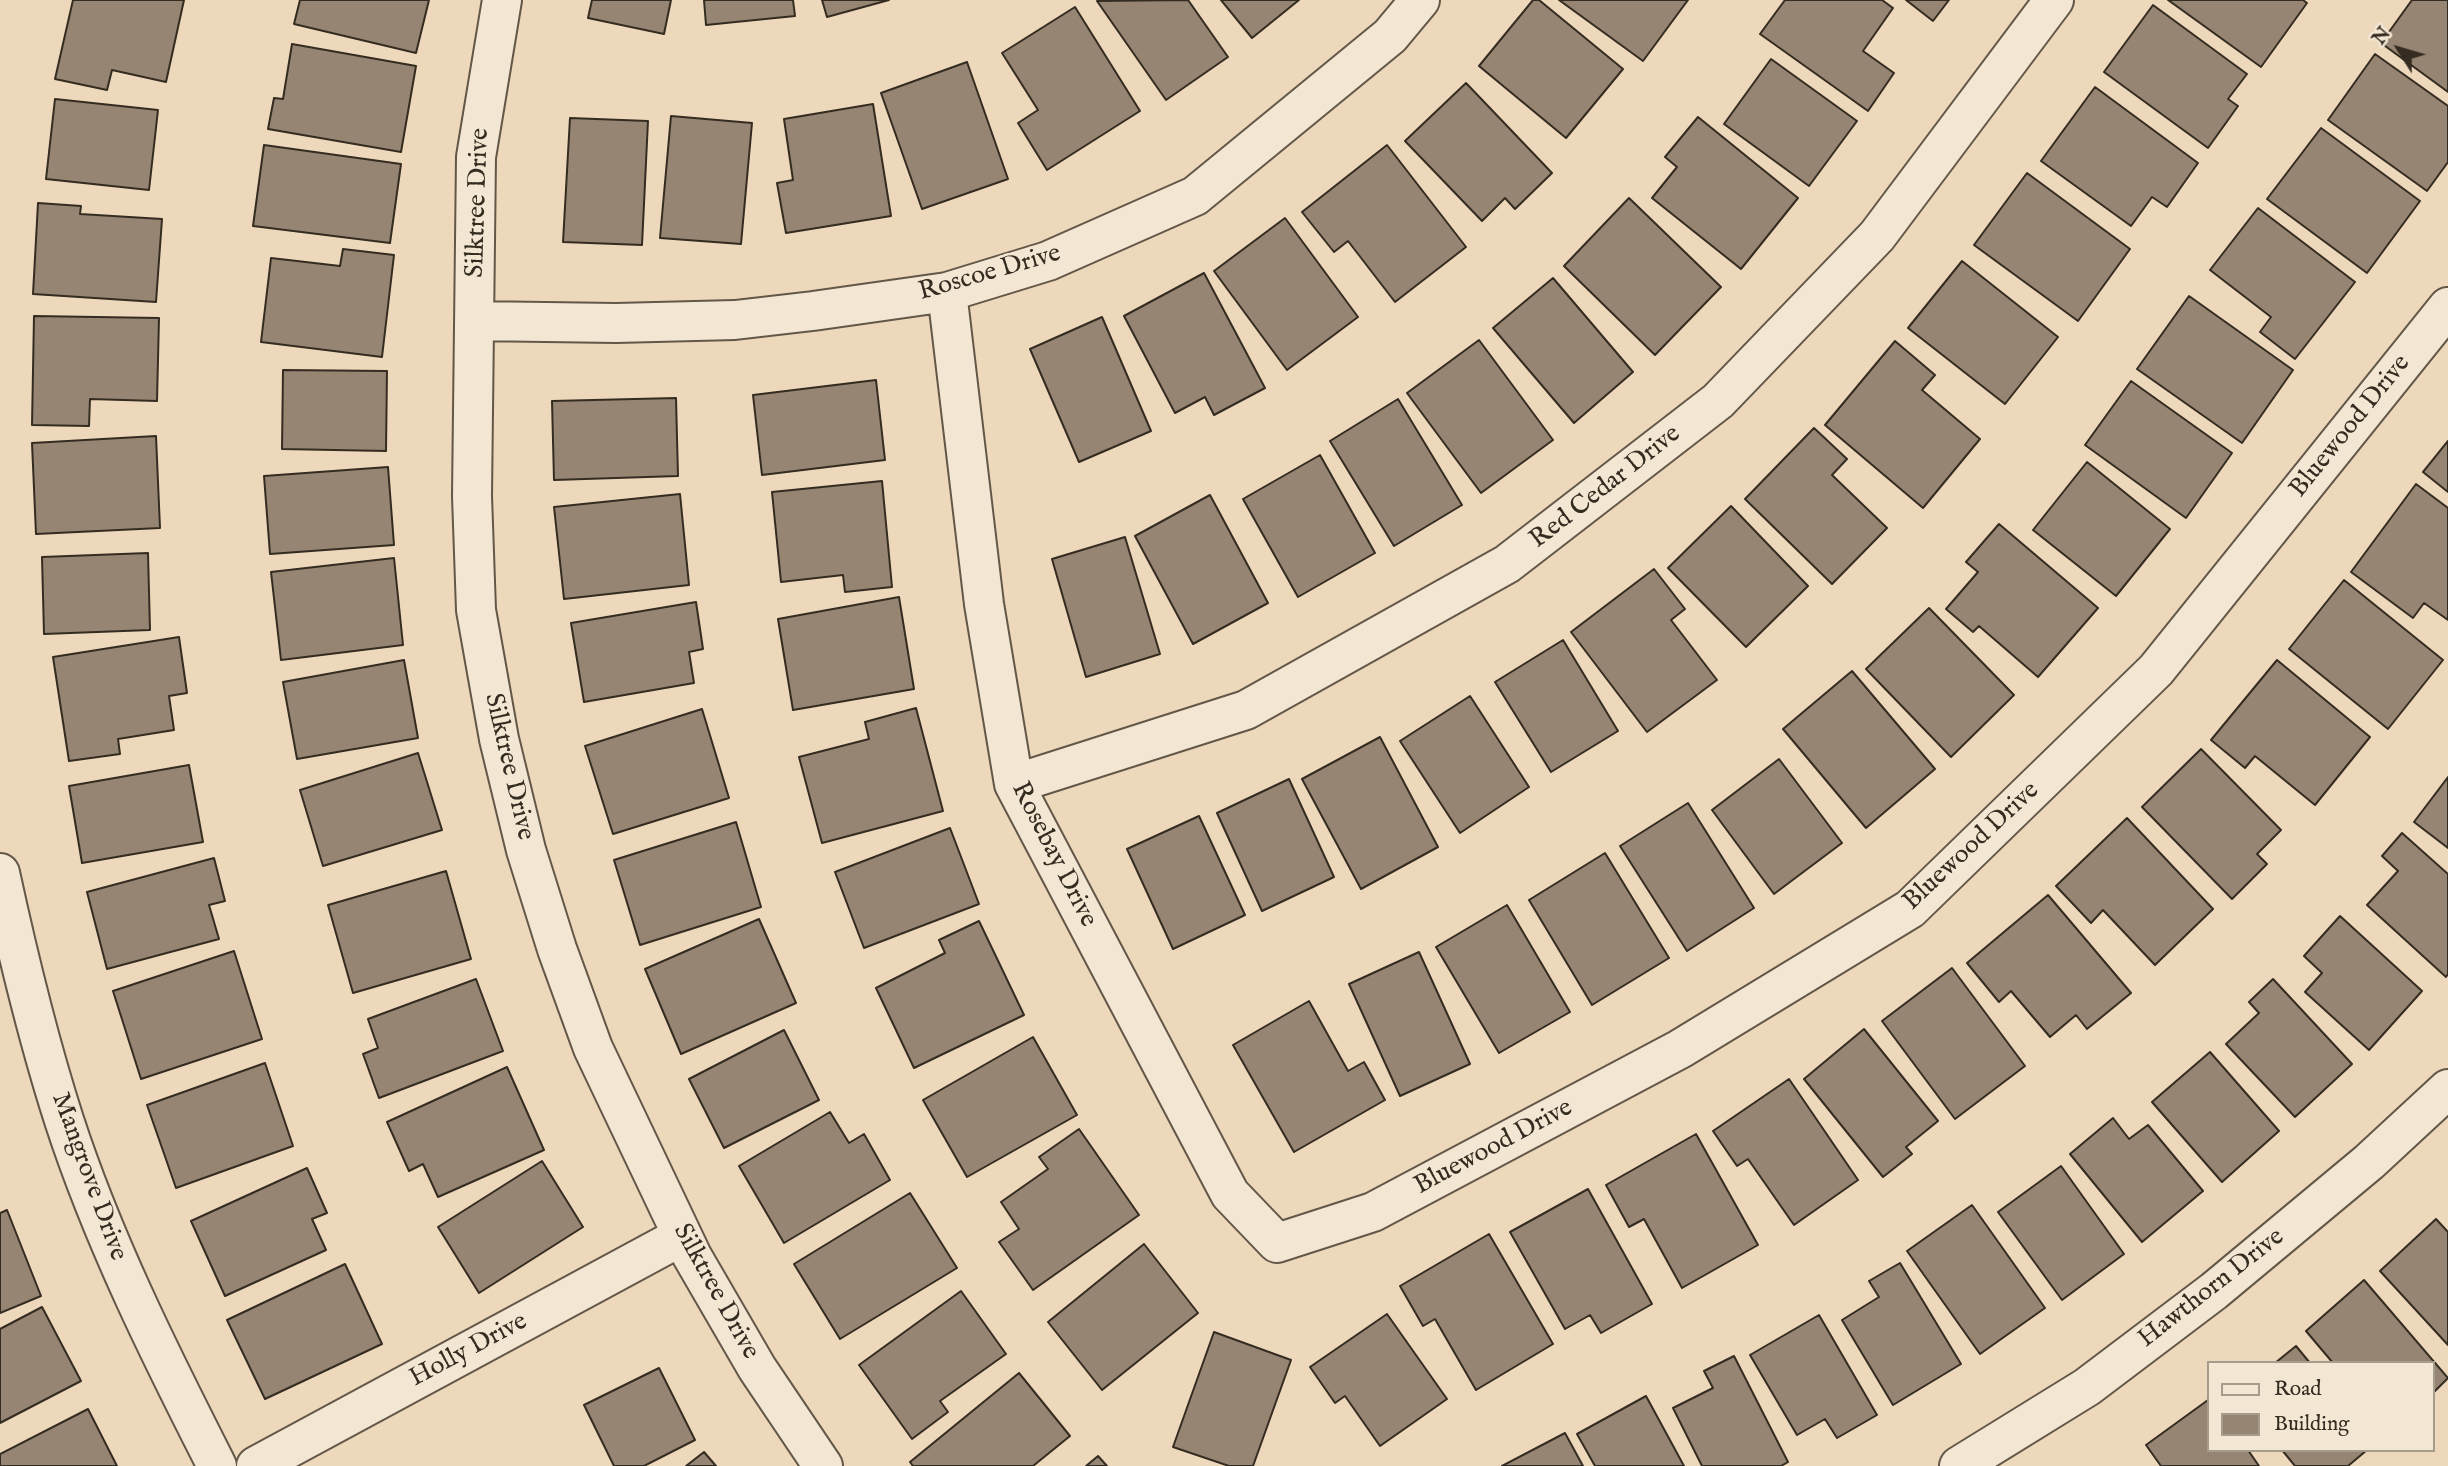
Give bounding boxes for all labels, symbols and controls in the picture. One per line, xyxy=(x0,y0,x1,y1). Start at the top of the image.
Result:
north arrow xyxy=(2364,14,2434,84)
text: N xyxy=(2368,23,2397,50)
street label: Silktree Drive xyxy=(461,128,497,278)
street label: Roscoe Drive xyxy=(915,239,1065,309)
street label: Bluewood Drive xyxy=(2284,349,2418,505)
street label: Red Cedar Drive xyxy=(1524,420,1688,556)
street label: Silktree Drive xyxy=(476,690,540,844)
street label: Bluewood Drive xyxy=(1898,776,2046,918)
street label: Rosebay Drive xyxy=(1003,777,1103,933)
street label: Mangrove Drive xyxy=(43,1089,133,1265)
street label: Bluewood Drive xyxy=(1410,1093,1578,1203)
street label: Silktree Drive xyxy=(665,1219,765,1365)
street label: Hawthorn Drive xyxy=(2133,1222,2291,1356)
street label: Holly Drive xyxy=(405,1307,533,1395)
legend xyxy=(2206,1361,2434,1452)
text: Road xyxy=(2274,1376,2321,1403)
text: Building xyxy=(2274,1411,2349,1438)

